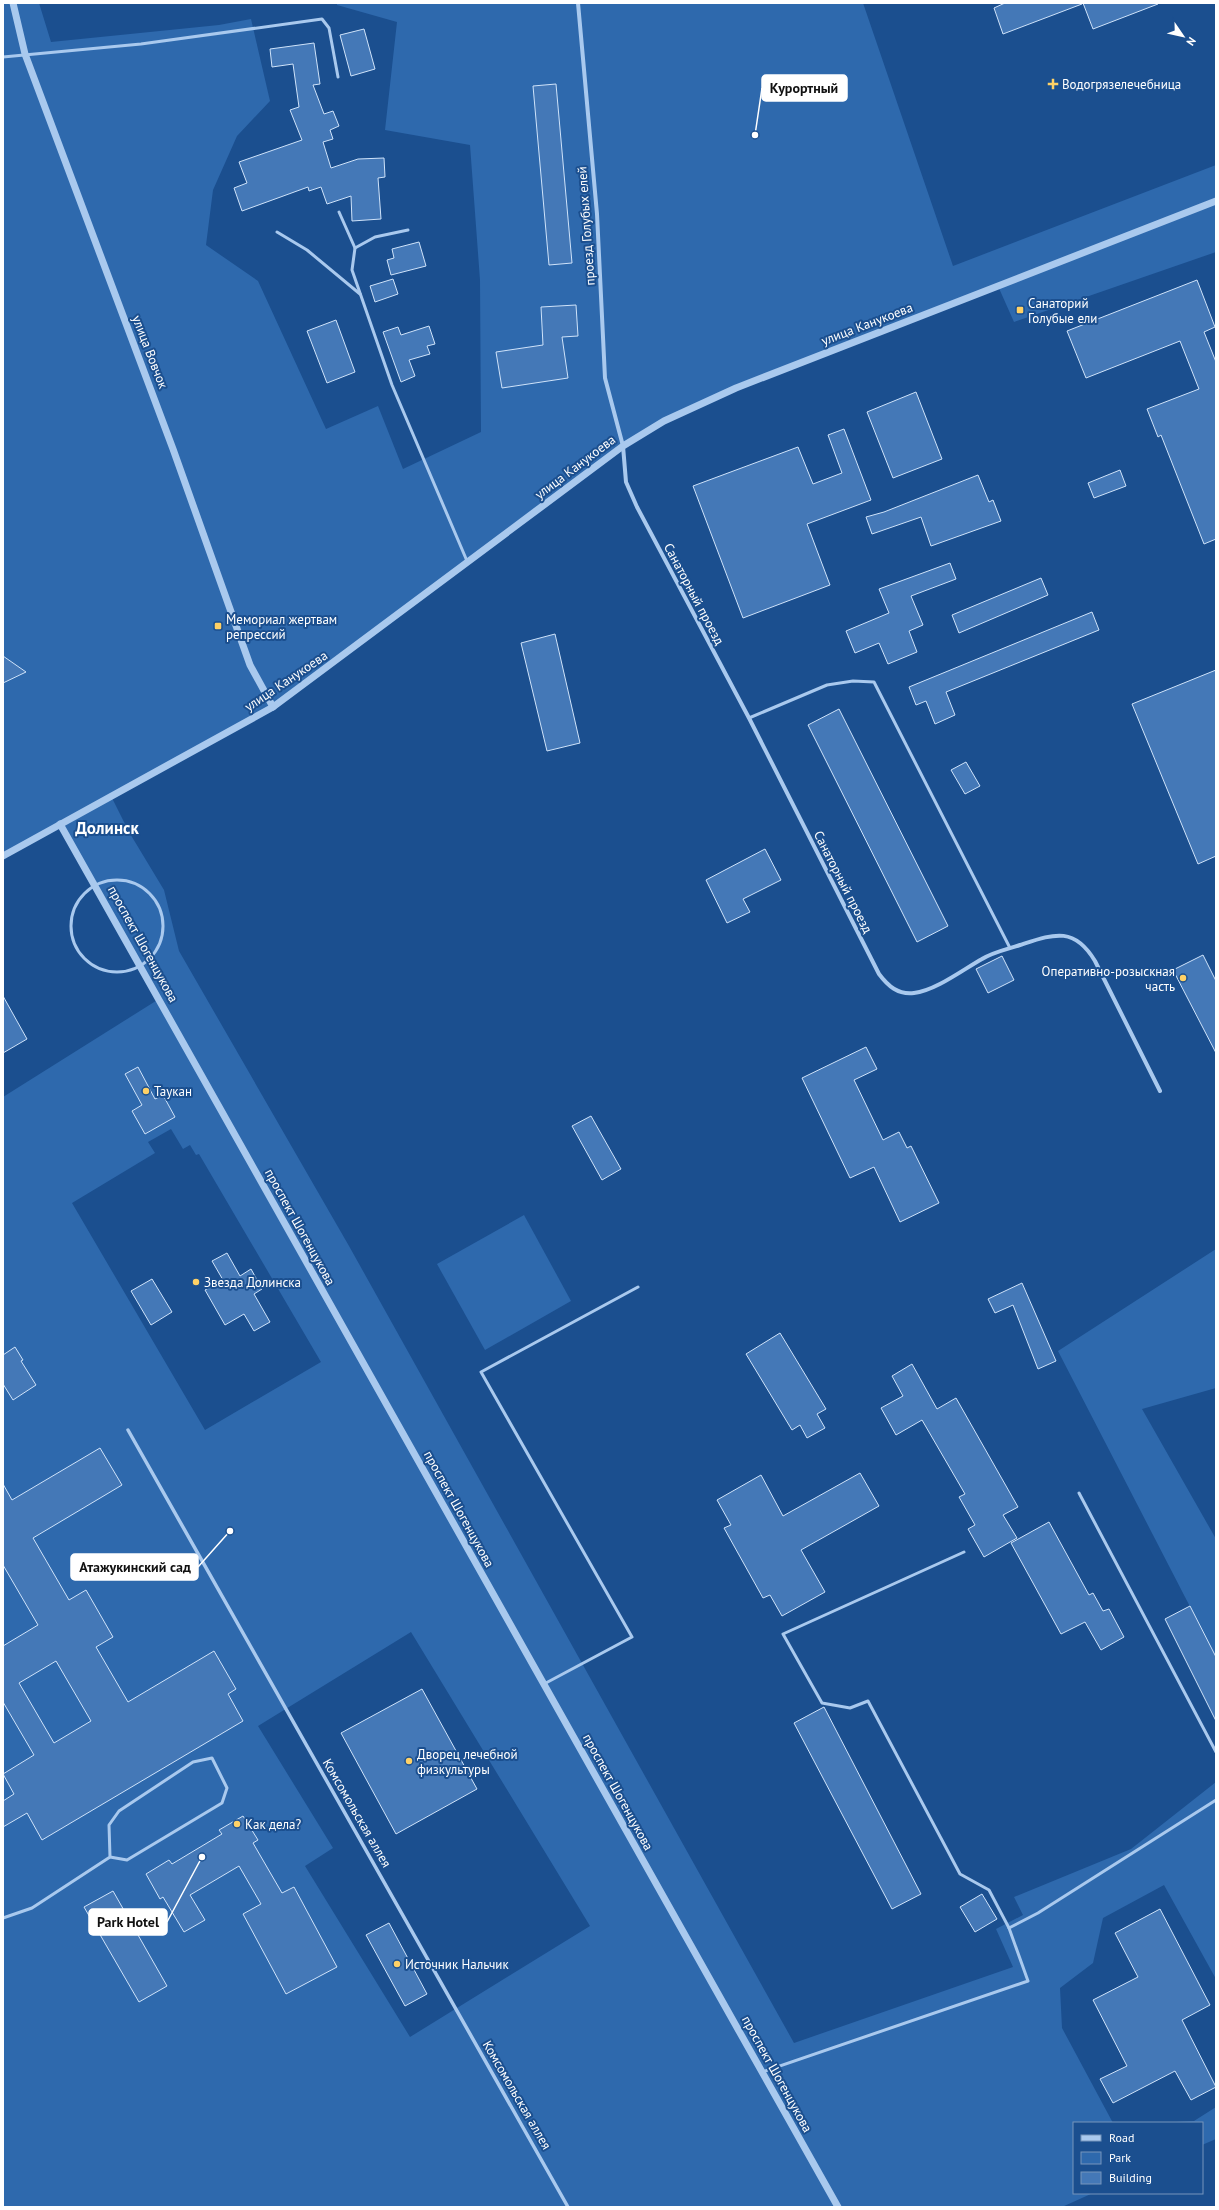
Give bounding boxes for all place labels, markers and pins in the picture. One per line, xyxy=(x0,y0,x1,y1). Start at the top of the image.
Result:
callout: Курортный xyxy=(762,75,847,101)
place label: Водогрязелечебница xyxy=(1062,76,1181,93)
marker: Водогрязелечебница xyxy=(1047,78,1059,90)
place label: Санаторий Голубые ели xyxy=(1028,295,1097,327)
marker: Санаторий Голубые ели xyxy=(1015,305,1025,315)
place label: Мемориал жертвам репрессий xyxy=(226,611,337,643)
marker: Мемориал жертвам репрессий xyxy=(213,621,223,631)
place label: Оперативно-розыскная часть xyxy=(1042,963,1175,995)
marker: Оперативно-розыскная часть xyxy=(1178,973,1188,983)
place label: Таукан xyxy=(154,1083,192,1100)
marker: Таукан xyxy=(141,1086,151,1096)
place label: Звезда Долинска xyxy=(204,1274,301,1291)
marker: Звезда Долинска xyxy=(191,1277,201,1287)
callout: Атажукинский сад xyxy=(71,1554,198,1580)
place label: Дворец лечебной физкультуры xyxy=(417,1746,518,1778)
marker: Дворец лечебной физкультуры xyxy=(404,1756,414,1766)
place label: Как дела? xyxy=(245,1816,301,1833)
marker: Как дела? xyxy=(232,1819,242,1829)
callout: Park Hotel xyxy=(89,1909,167,1935)
place label: Источник Нальчик xyxy=(405,1956,509,1973)
marker: Источник Нальчик xyxy=(392,1959,402,1969)

